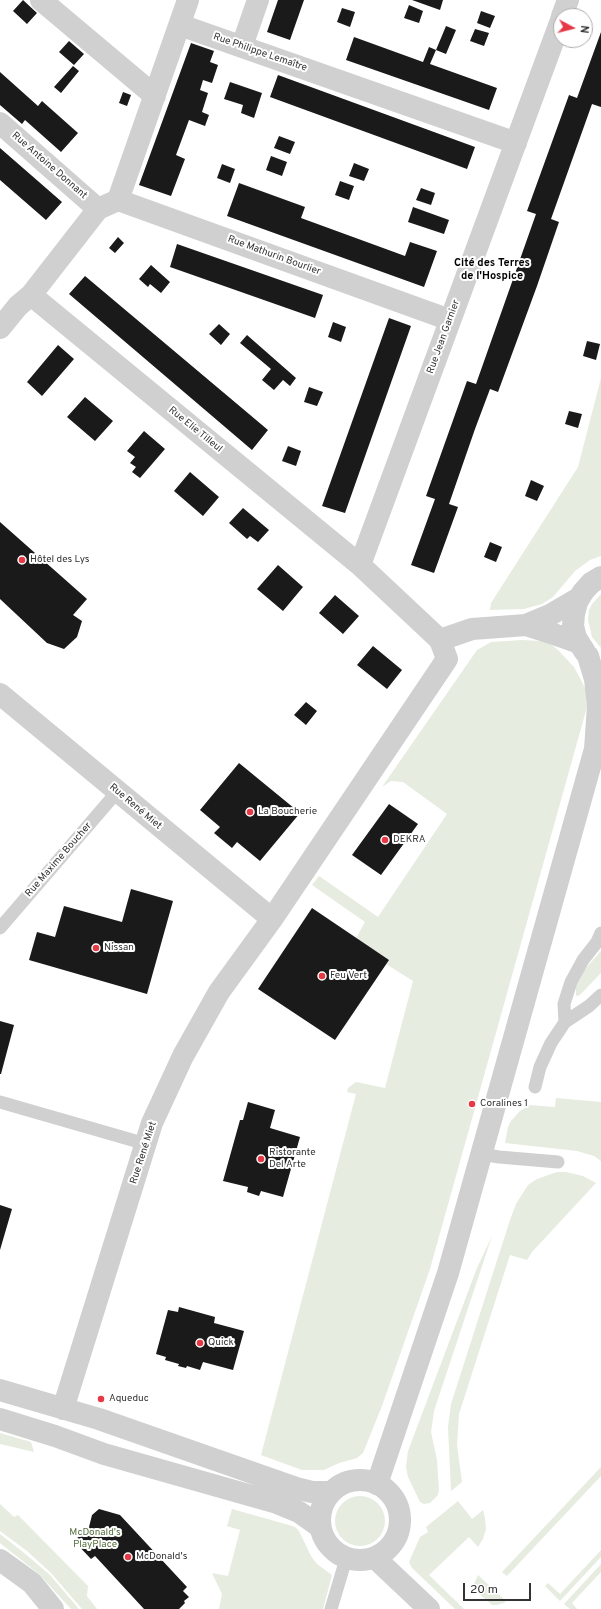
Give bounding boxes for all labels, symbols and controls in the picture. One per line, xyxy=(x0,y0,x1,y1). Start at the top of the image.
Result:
north arrow xyxy=(553,8,593,48)
text: N xyxy=(576,25,591,34)
street label: Rue Philippe Lemaître xyxy=(212,31,308,75)
street label: Rue Antoine Donnant xyxy=(9,130,89,202)
street label: Rue Mathurin Bourlier xyxy=(226,234,322,278)
district label: Cité des Terres de l'Hospice xyxy=(454,257,530,283)
street label: Rue Jean Garnier xyxy=(425,298,463,376)
street label: Rue Elie Tilleul xyxy=(166,405,224,455)
place label: Hôtel des Lys xyxy=(30,554,89,566)
marker: Hôtel des Lys xyxy=(17,555,27,565)
street label: Rue René Miet xyxy=(106,782,164,832)
place label: La Boucherie xyxy=(258,806,317,818)
marker: La Boucherie xyxy=(245,807,255,817)
street label: Rue Maxime Boucher xyxy=(23,820,95,900)
place label: DEKRA xyxy=(393,834,425,846)
marker: DEKRA xyxy=(380,835,390,845)
place label: Nissan xyxy=(104,942,134,954)
marker: Nissan xyxy=(91,943,101,953)
place label: Feu Vert xyxy=(330,970,367,982)
marker: Feu Vert xyxy=(317,971,327,981)
place label: Coralines 1 xyxy=(480,1098,528,1110)
marker: Coralines 1 xyxy=(467,1099,477,1109)
street label: Rue René Miet xyxy=(128,1120,160,1186)
place label: Ristorante Del Arte xyxy=(269,1147,316,1170)
marker: Ristorante Del Arte xyxy=(256,1154,266,1164)
place label: Quick xyxy=(208,1337,234,1349)
marker: Quick xyxy=(195,1338,205,1348)
place label: Aqueduc xyxy=(109,1393,149,1405)
marker: Aqueduc xyxy=(96,1394,106,1404)
park label: McDonald's PlayPlace xyxy=(69,1527,121,1550)
place label: McDonald's xyxy=(136,1551,187,1563)
marker: McDonald's xyxy=(123,1552,133,1562)
scale bar xyxy=(465,1575,533,1601)
text: 20 m xyxy=(470,1582,498,1598)

